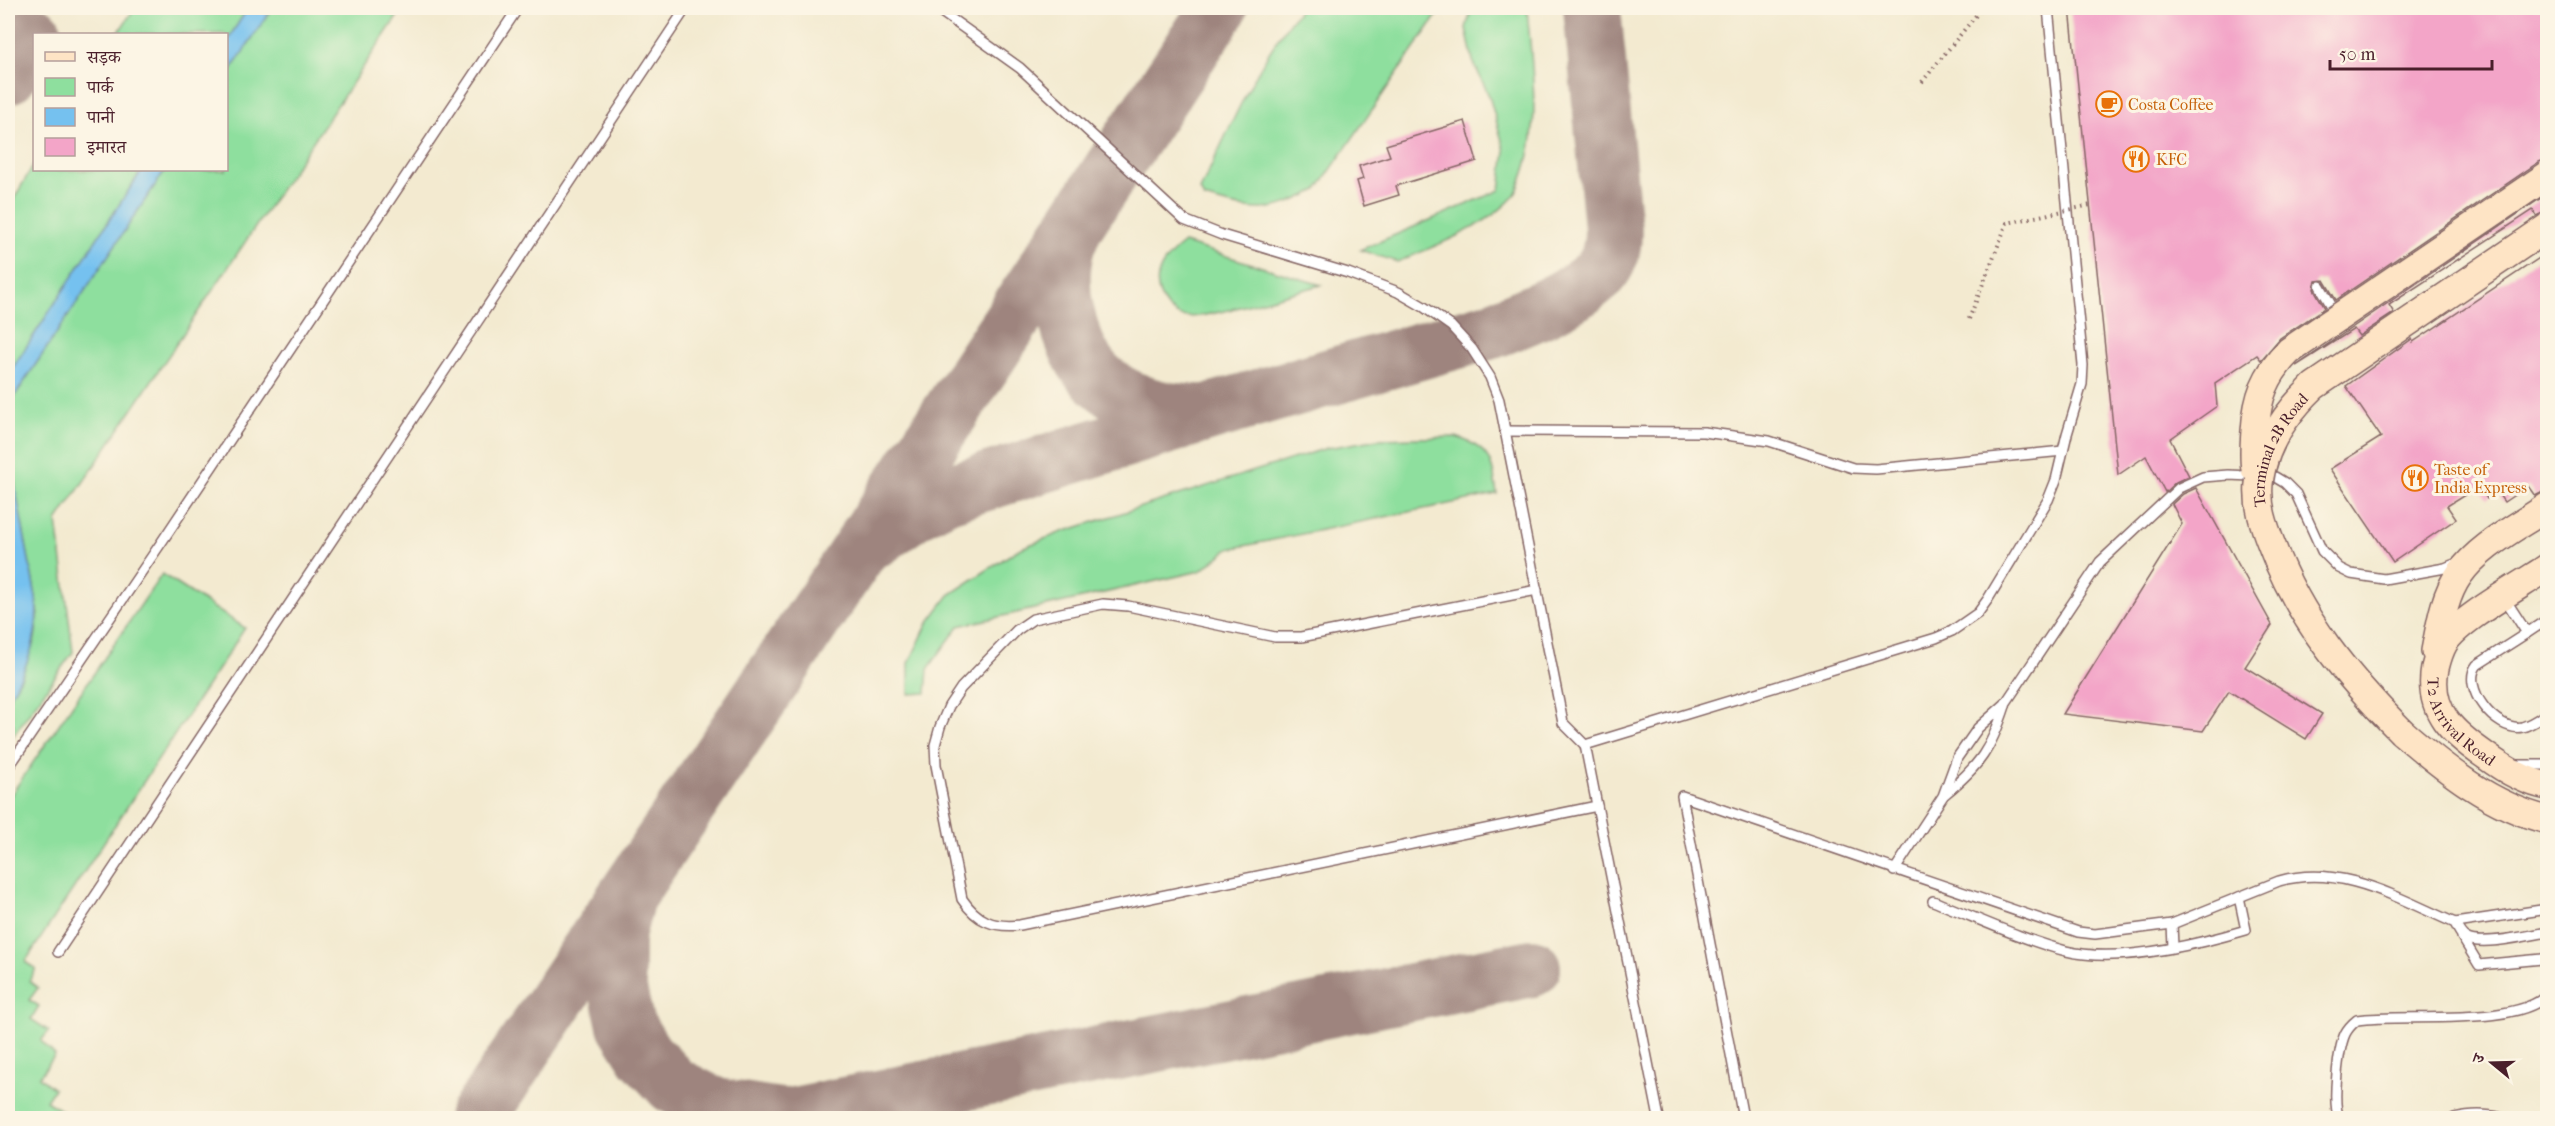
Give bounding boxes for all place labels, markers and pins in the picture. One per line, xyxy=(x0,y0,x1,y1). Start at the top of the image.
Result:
cafe icon: Costa Coffee xyxy=(2094,89,2124,119)
place label: Costa Coffee xyxy=(2128,95,2214,114)
restaurant icon: KFC xyxy=(2121,144,2151,174)
place label: KFC xyxy=(2156,150,2187,169)
place label: Taste of India Express xyxy=(2434,460,2527,497)
restaurant icon: Taste of India Express xyxy=(2400,463,2430,493)

